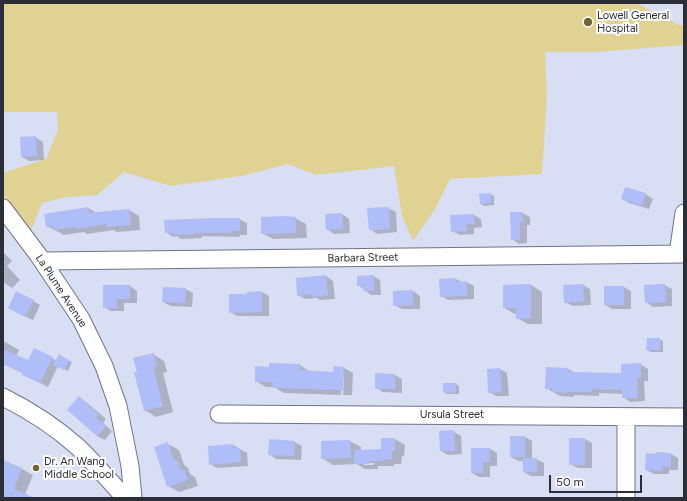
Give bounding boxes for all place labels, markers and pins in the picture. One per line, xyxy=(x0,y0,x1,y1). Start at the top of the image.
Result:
place label: Lowell General Hospital xyxy=(597,9,669,35)
marker: Lowell General Hospital xyxy=(582,16,594,28)
place label: Dr. An Wang Middle School xyxy=(44,455,114,481)
marker: Dr. An Wang Middle School xyxy=(31,463,41,473)

